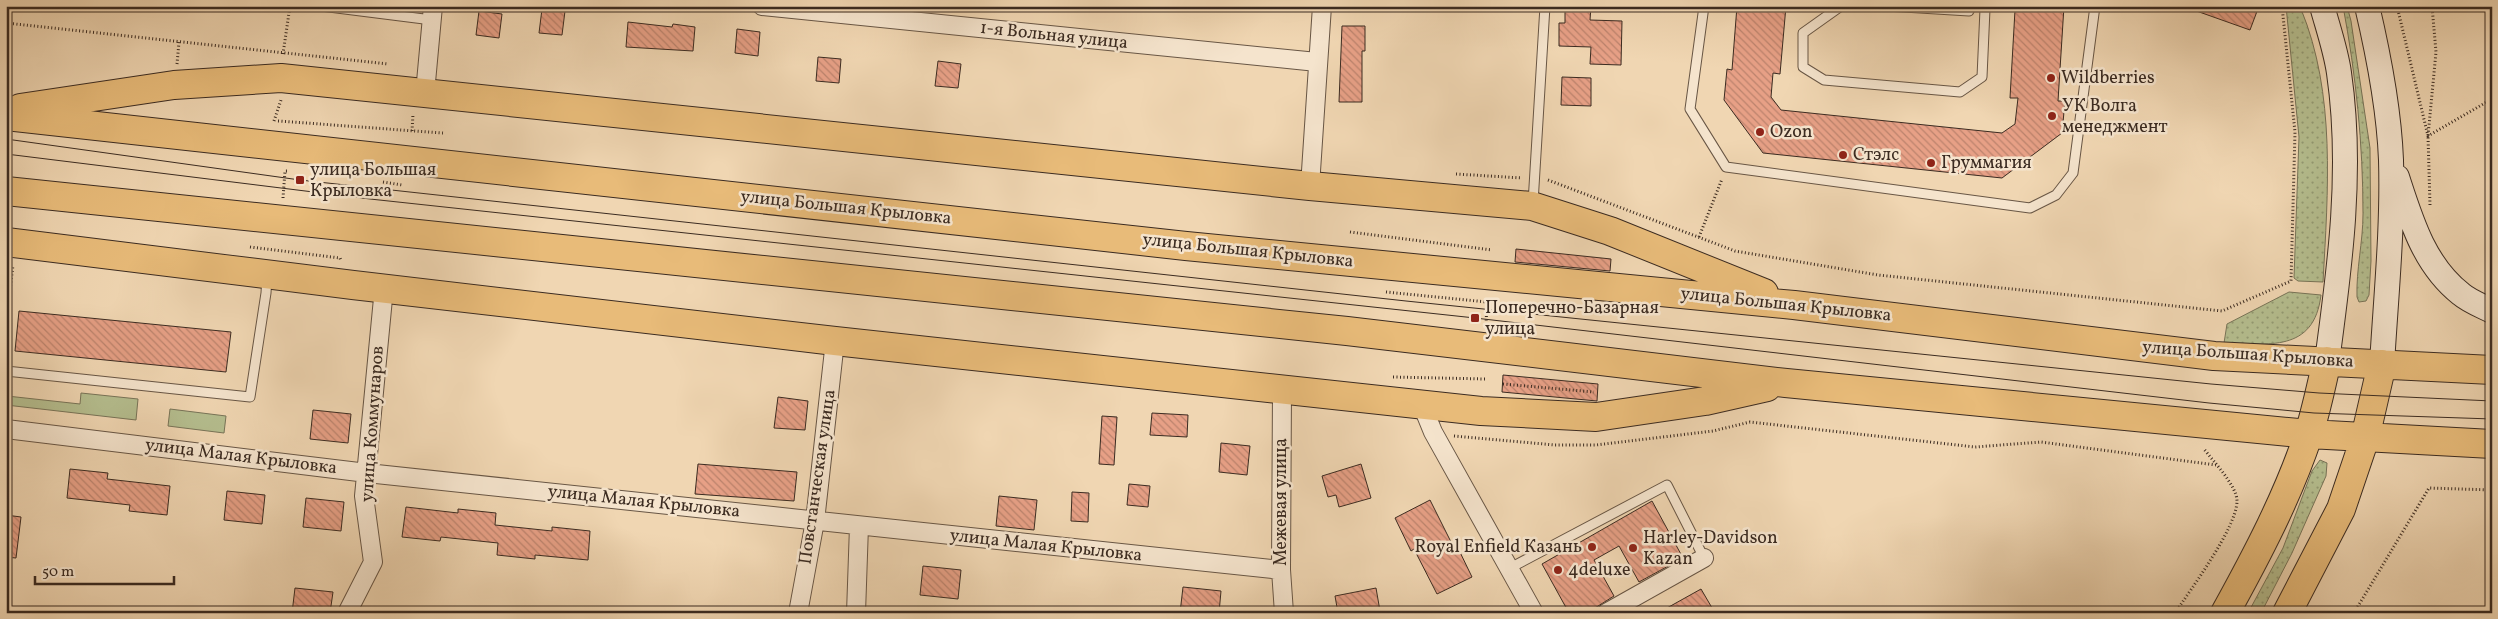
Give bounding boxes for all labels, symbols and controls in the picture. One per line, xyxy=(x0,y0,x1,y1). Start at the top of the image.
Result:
street label: 1-я Вольная улица xyxy=(979,16,1129,56)
place label: Wildberries xyxy=(2061,66,2155,91)
marker: Wildberries xyxy=(2045,72,2057,84)
place label: УК Волга менеджмент xyxy=(2062,94,2168,140)
marker: УК Волга менеджмент xyxy=(2046,110,2058,122)
place label: Ozon xyxy=(1770,120,1813,145)
marker: Ozon xyxy=(1754,126,1766,138)
place label: Стэлс xyxy=(1853,143,1899,168)
marker: Стэлс xyxy=(1837,149,1849,161)
place label: Груммагия xyxy=(1941,151,2032,176)
marker: Груммагия xyxy=(1925,157,1937,169)
place label: улица Большая Крыловка xyxy=(310,158,436,204)
marker: улица Большая Крыловка xyxy=(294,174,306,186)
street label: улица Большая Крыловка xyxy=(739,184,953,232)
street label: улица Большая Крыловка xyxy=(1141,227,1355,275)
street label: улица Большая Крыловка xyxy=(1679,281,1893,329)
place label: Поперечно-Базарная улица xyxy=(1485,296,1659,342)
marker: Поперечно-Базарная улица xyxy=(1469,312,1481,324)
street label: улица Большая Крыловка xyxy=(2141,335,2355,375)
street label: улица Коммунаров xyxy=(355,345,391,503)
street label: Повстанческая улица xyxy=(793,388,843,566)
street label: улица Малая Крыловка xyxy=(143,433,339,481)
street label: Межевая улица xyxy=(1269,438,1294,566)
street label: улица Малая Крыловка xyxy=(546,479,742,525)
street label: улица Малая Крыловка xyxy=(948,523,1144,569)
place label: Harley-Davidson Kazan xyxy=(1643,526,1778,572)
place label: Royal Enfield Казань xyxy=(1414,535,1582,560)
marker: Royal Enfield Казань xyxy=(1586,541,1598,553)
marker: Harley-Davidson Kazan xyxy=(1627,542,1639,554)
scale bar xyxy=(35,554,174,586)
place label: 4deluxe xyxy=(1568,558,1631,583)
text: 50 m xyxy=(42,562,74,583)
marker: 4deluxe xyxy=(1552,564,1564,576)

